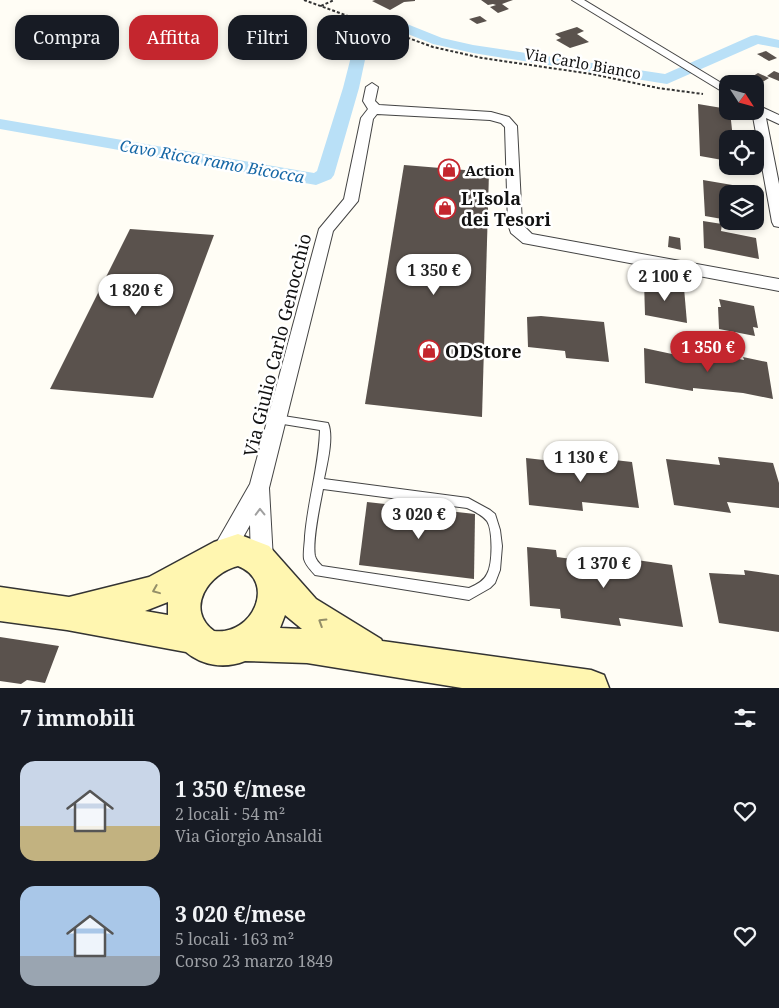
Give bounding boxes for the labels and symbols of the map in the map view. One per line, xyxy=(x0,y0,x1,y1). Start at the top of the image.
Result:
street label: Via Carlo Bianco xyxy=(523,43,643,83)
north arrow xyxy=(719,75,764,120)
water label: Cavo Ricca ramo Bicocca xyxy=(118,134,307,188)
shop icon: Action xyxy=(437,158,461,182)
place label: Action xyxy=(465,160,514,180)
place label: L'Isola dei Tesori xyxy=(461,186,551,231)
shop icon: L'Isola dei Tesori xyxy=(433,196,457,220)
street label: Via Giulio Carlo Genocchio xyxy=(238,231,316,459)
pin: 1 350 € xyxy=(388,254,480,296)
pin: 2 100 € xyxy=(619,260,711,302)
pin: 1 820 € xyxy=(90,274,182,316)
pin: 1 350 € xyxy=(662,330,754,373)
shop icon: ODStore xyxy=(417,339,441,363)
place label: ODStore xyxy=(445,339,521,363)
pin: 1 130 € xyxy=(535,440,627,483)
pin: 3 020 € xyxy=(373,498,465,540)
one-way arrow xyxy=(255,507,265,515)
pin: 1 370 € xyxy=(558,546,650,589)
one-way arrow xyxy=(152,584,161,594)
one-way arrow xyxy=(319,619,328,629)

